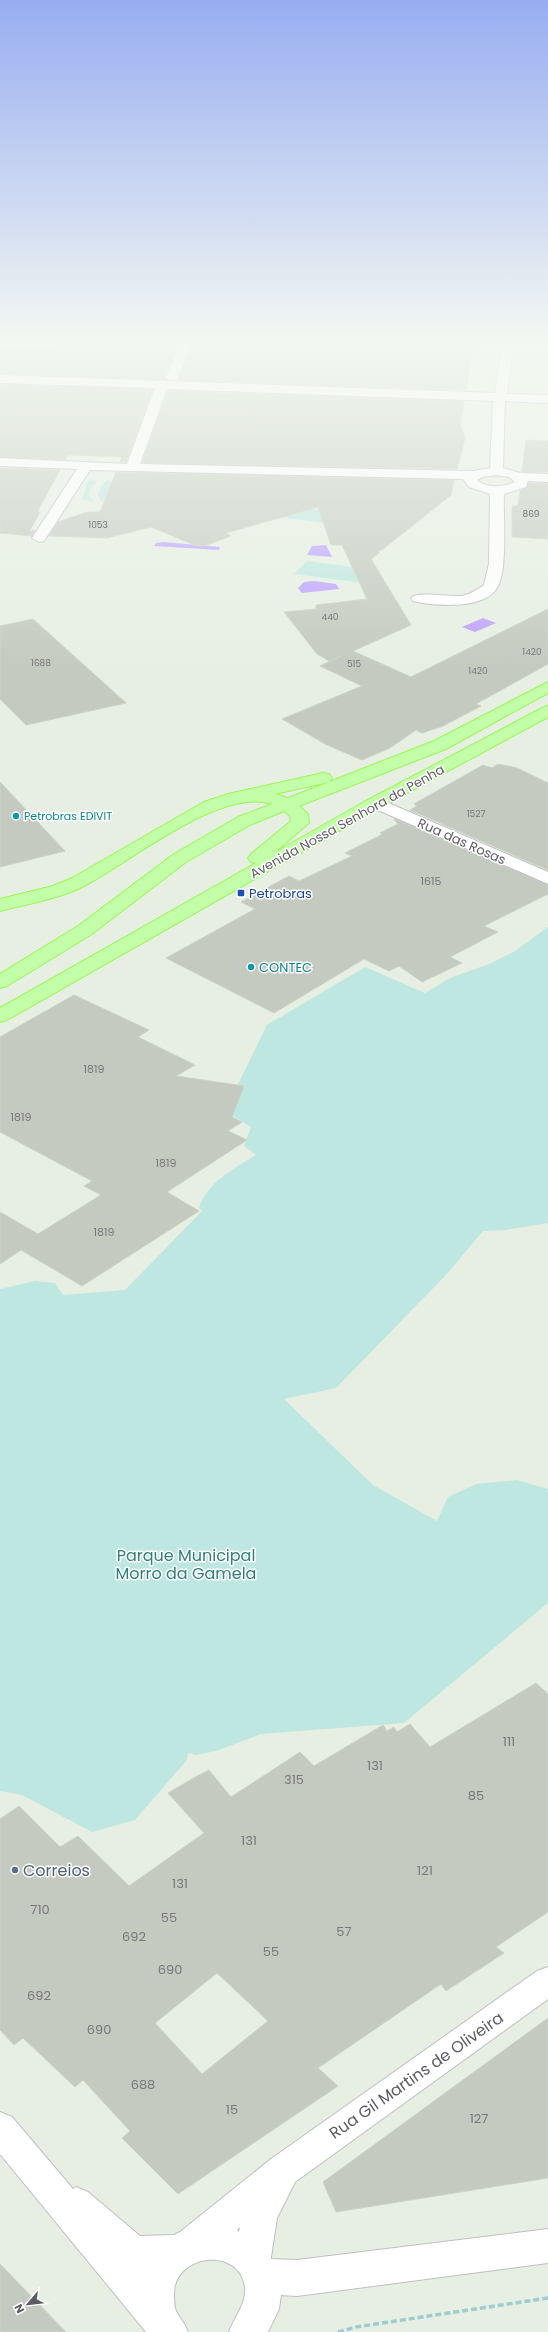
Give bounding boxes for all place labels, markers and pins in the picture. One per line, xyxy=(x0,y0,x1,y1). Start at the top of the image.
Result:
place label: Petrobras EDIVIT xyxy=(24,808,112,824)
marker: Petrobras EDIVIT xyxy=(11,811,21,821)
place label: Petrobras xyxy=(249,884,312,903)
marker: Petrobras xyxy=(236,888,246,898)
place label: CONTEC xyxy=(259,958,312,977)
marker: CONTEC xyxy=(246,962,256,972)
place label: Correios xyxy=(23,1859,90,1882)
marker: Correios xyxy=(10,1865,20,1875)

